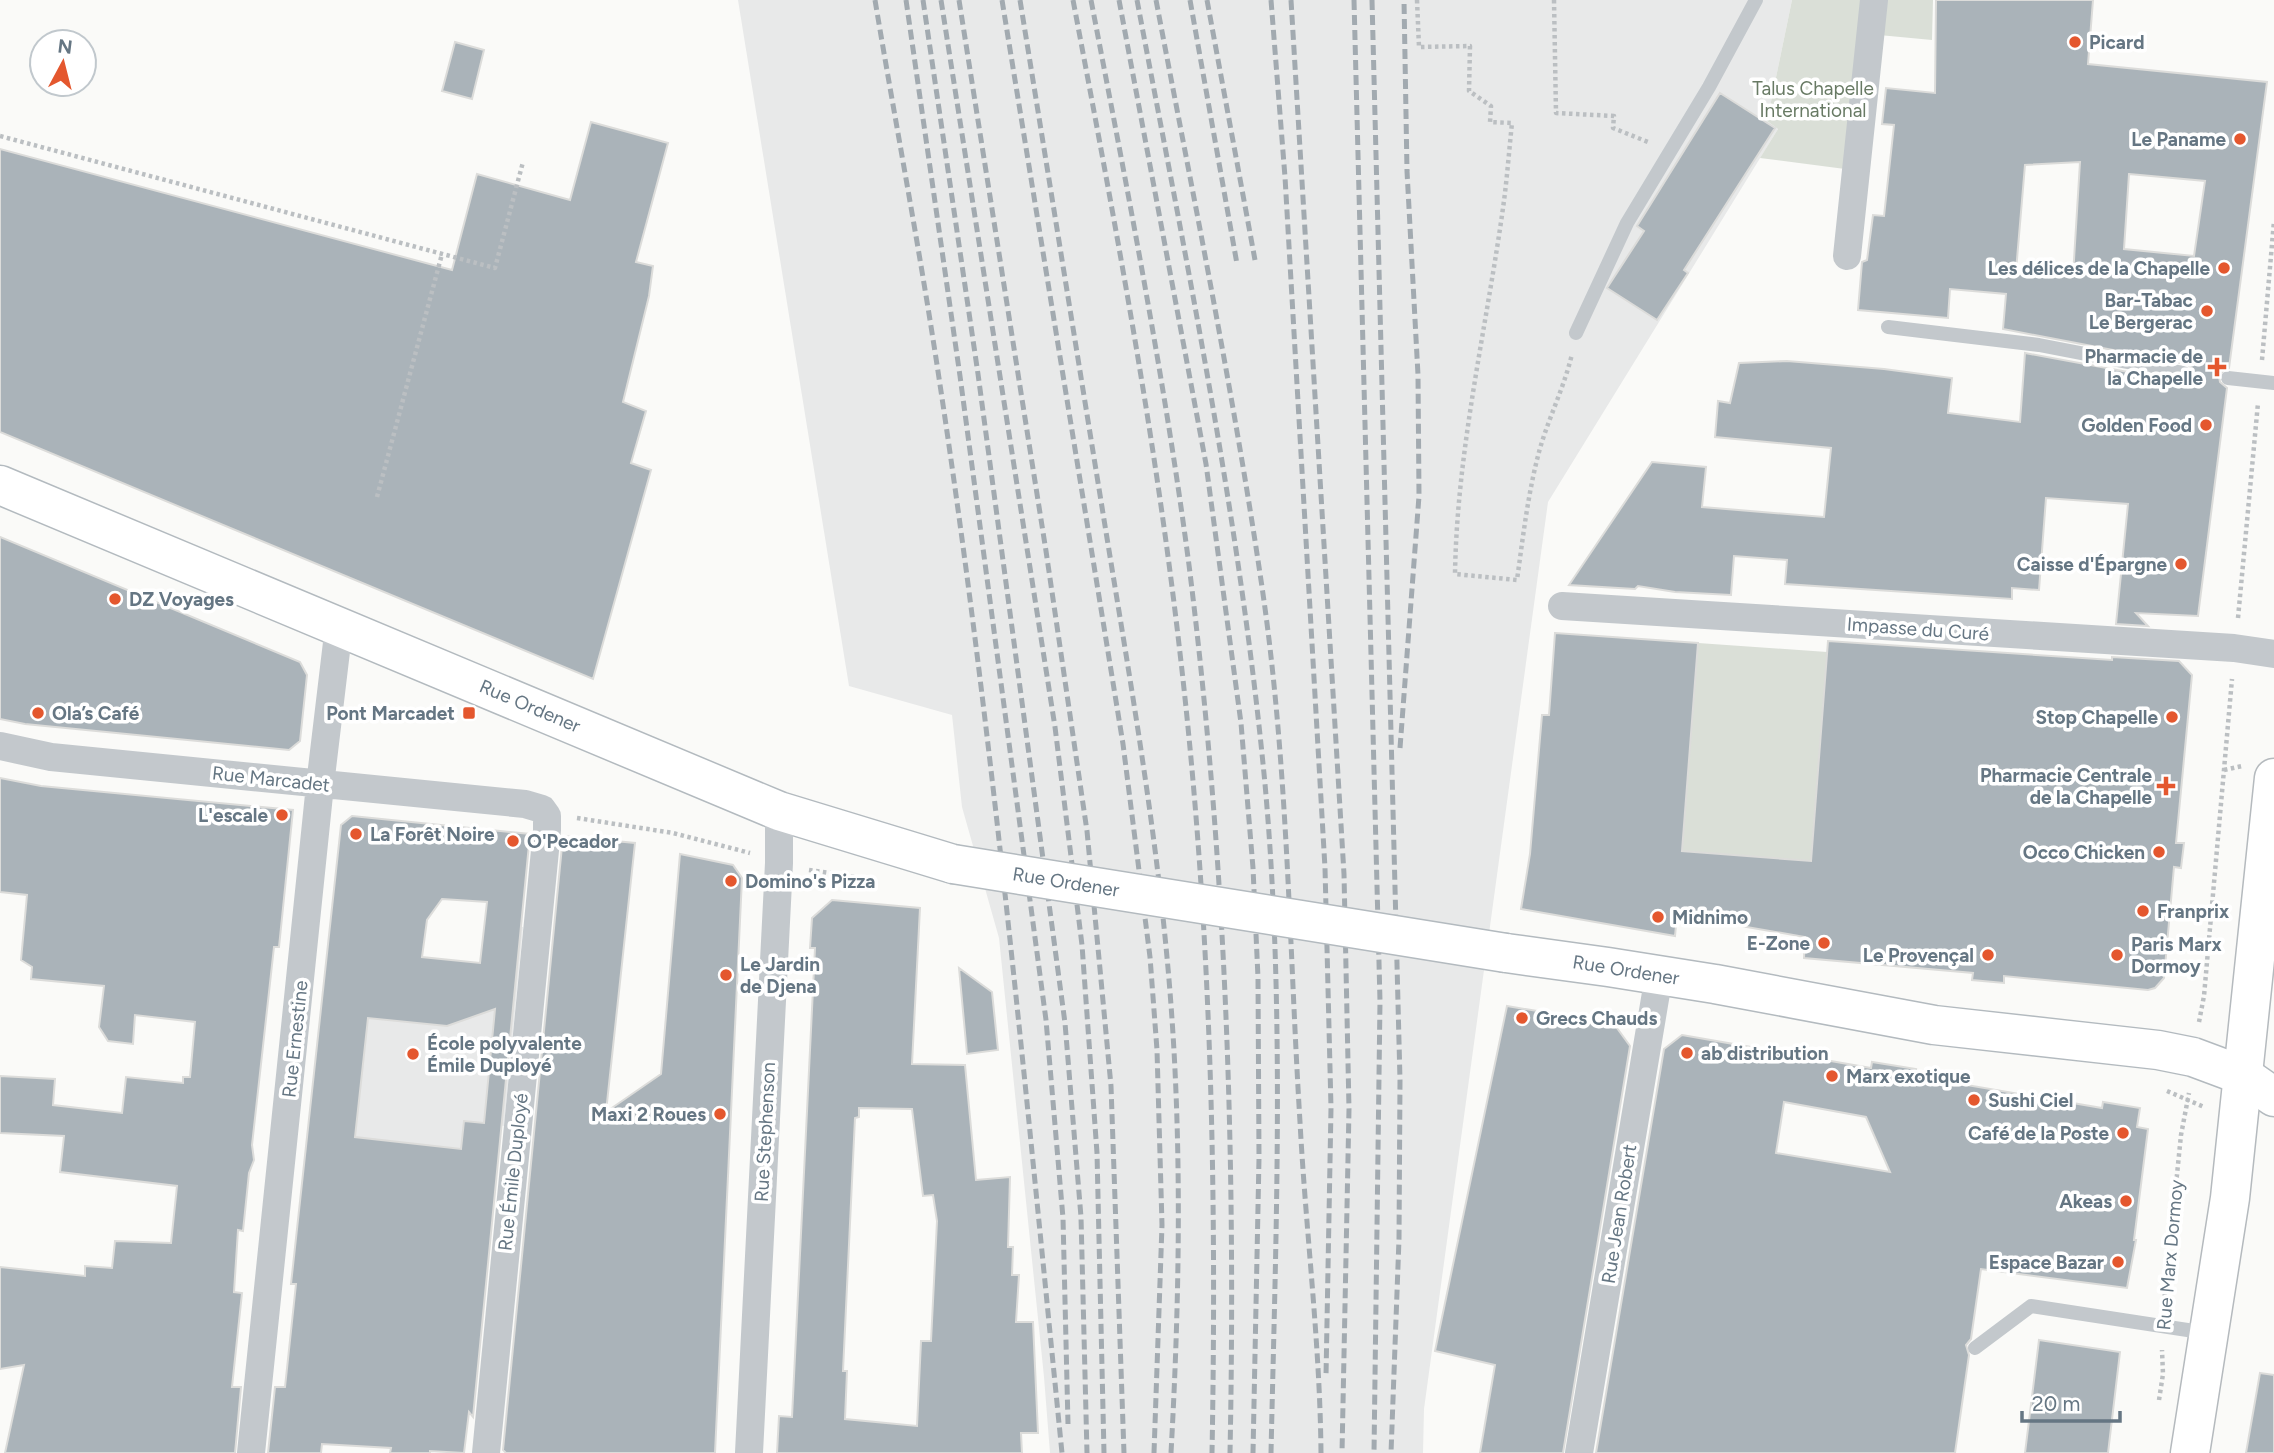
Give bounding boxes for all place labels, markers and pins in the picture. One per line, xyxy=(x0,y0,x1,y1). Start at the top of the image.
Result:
place label: Picard xyxy=(2089,31,2144,54)
marker: Picard xyxy=(2067,34,2083,50)
place label: Le Paname xyxy=(2131,128,2226,151)
marker: Le Paname xyxy=(2232,131,2248,147)
place label: Les délices de la Chapelle xyxy=(1988,257,2210,280)
marker: Les délices de la Chapelle xyxy=(2216,260,2232,276)
place label: Bar-Tabac Le Bergerac xyxy=(2089,289,2193,334)
marker: Bar-Tabac Le Bergerac xyxy=(2199,303,2215,319)
place label: Pharmacie de la Chapelle xyxy=(2084,345,2203,390)
marker: Pharmacie de la Chapelle xyxy=(2209,359,2225,375)
place label: Golden Food xyxy=(2081,414,2192,437)
marker: Golden Food xyxy=(2198,417,2214,433)
place label: Caisse d'Épargne xyxy=(2017,553,2167,576)
marker: Caisse d'Épargne xyxy=(2173,556,2189,572)
place label: DZ Voyages xyxy=(129,588,234,611)
marker: DZ Voyages xyxy=(107,591,123,607)
place label: Ola’s Café xyxy=(52,702,140,725)
place label: Pont Marcadet xyxy=(326,702,455,725)
marker: Ola’s Café xyxy=(30,705,46,721)
marker: Pont Marcadet xyxy=(461,705,477,721)
place label: Stop Chapelle xyxy=(2035,706,2158,729)
marker: Stop Chapelle xyxy=(2164,709,2180,725)
place label: Pharmacie Centrale de la Chapelle xyxy=(1980,764,2152,809)
marker: Pharmacie Centrale de la Chapelle xyxy=(2158,778,2174,794)
place label: L'escale xyxy=(198,804,268,827)
marker: L'escale xyxy=(274,807,290,823)
place label: La Forêt Noire xyxy=(370,823,495,846)
marker: La Forêt Noire xyxy=(348,826,364,842)
place label: O'Pecador xyxy=(527,830,618,853)
marker: O'Pecador xyxy=(505,833,521,849)
place label: Occo Chicken xyxy=(2023,841,2145,864)
marker: Occo Chicken xyxy=(2151,844,2167,860)
place label: Domino's Pizza xyxy=(745,870,875,893)
marker: Domino's Pizza xyxy=(723,873,739,889)
place label: Franprix xyxy=(2157,900,2229,923)
marker: Franprix xyxy=(2135,903,2151,919)
place label: Midnimo xyxy=(1672,906,1748,929)
marker: Midnimo xyxy=(1650,909,1666,925)
place label: E-Zone xyxy=(1747,932,1810,955)
place label: Paris Marx Dormoy xyxy=(2131,933,2222,978)
marker: E-Zone xyxy=(1816,935,1832,951)
place label: Le Provençal xyxy=(1863,944,1974,967)
marker: Le Provençal xyxy=(1980,947,1996,963)
marker: Paris Marx Dormoy xyxy=(2109,947,2125,963)
place label: Le Jardin de Djena xyxy=(740,953,820,998)
marker: Le Jardin de Djena xyxy=(718,967,734,983)
place label: Grecs Chauds xyxy=(1536,1007,1657,1030)
marker: Grecs Chauds xyxy=(1514,1010,1530,1026)
place label: École polyvalente Émile Duployé xyxy=(427,1032,582,1077)
place label: ab distribution xyxy=(1701,1042,1829,1065)
marker: ab distribution xyxy=(1679,1045,1695,1061)
marker: École polyvalente Émile Duployé xyxy=(405,1046,421,1062)
place label: Marx exotique xyxy=(1846,1065,1971,1088)
marker: Marx exotique xyxy=(1824,1068,1840,1084)
place label: Sushi Ciel xyxy=(1988,1089,2073,1112)
marker: Sushi Ciel xyxy=(1966,1092,1982,1108)
place label: Maxi 2 Roues xyxy=(591,1103,706,1126)
marker: Maxi 2 Roues xyxy=(712,1106,728,1122)
place label: Café de la Poste xyxy=(1968,1122,2109,1145)
marker: Café de la Poste xyxy=(2115,1125,2131,1141)
place label: Akeas xyxy=(2059,1190,2112,1213)
marker: Akeas xyxy=(2118,1193,2134,1209)
place label: Espace Bazar xyxy=(1989,1251,2104,1274)
marker: Espace Bazar xyxy=(2110,1254,2126,1270)

